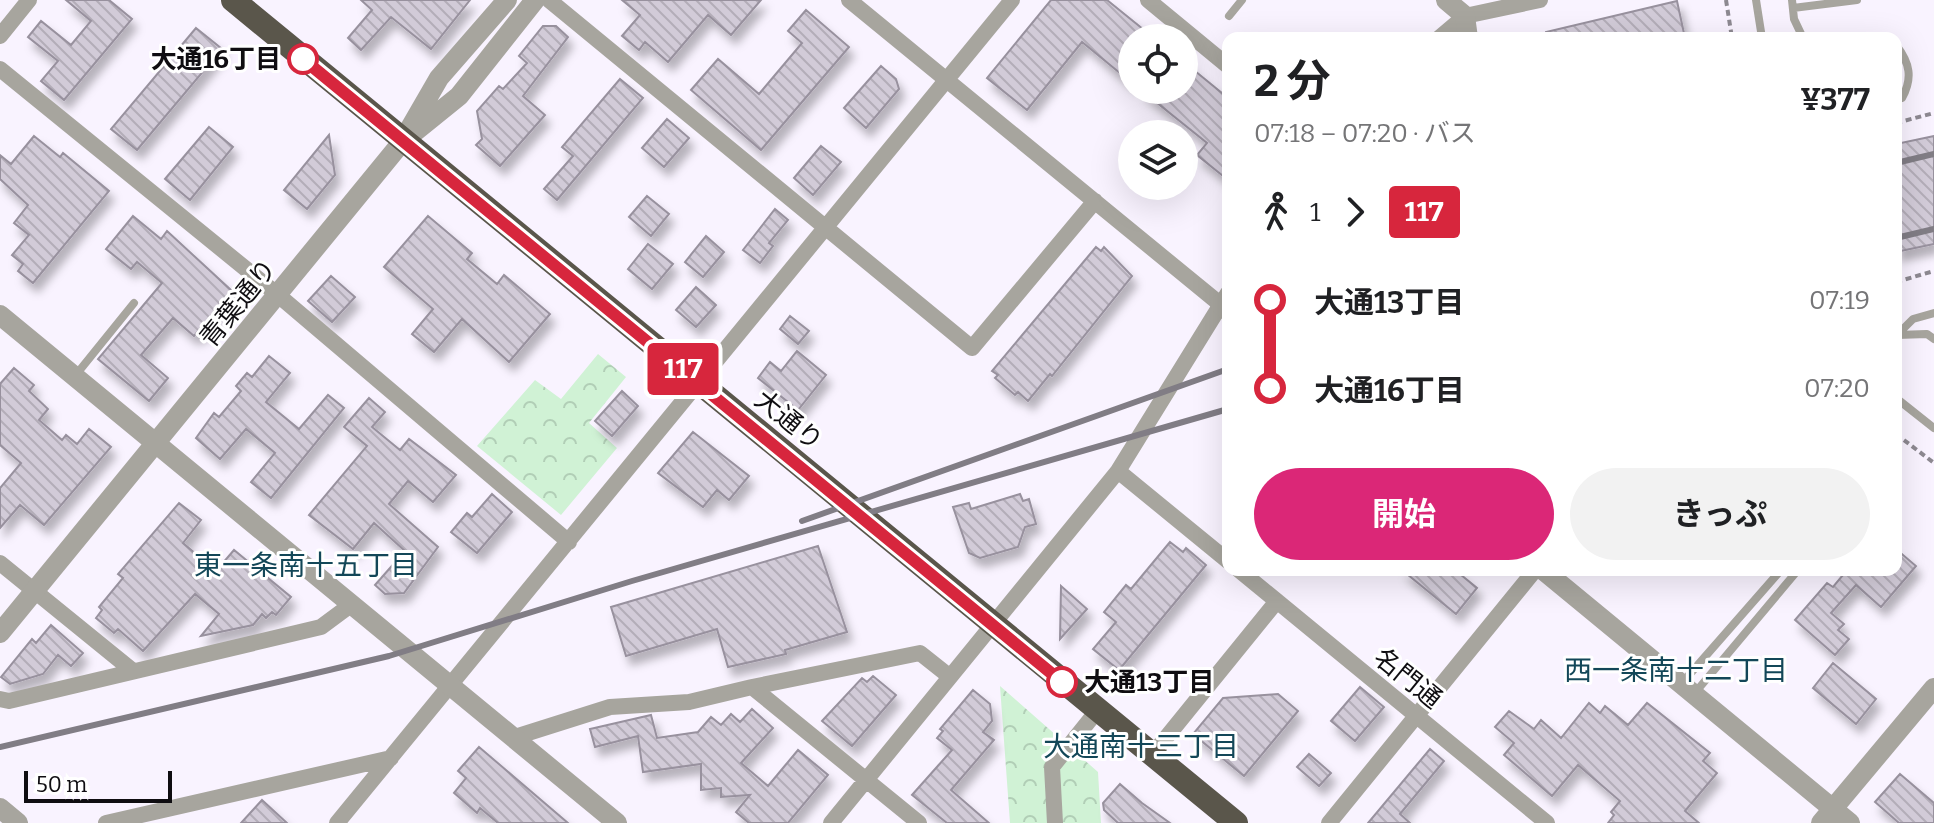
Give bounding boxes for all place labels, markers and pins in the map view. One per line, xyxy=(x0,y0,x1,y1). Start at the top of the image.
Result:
place label: 大通16丁目 xyxy=(150,44,281,75)
marker: 大通16丁目 xyxy=(288,44,318,74)
marker: 大通13丁目 xyxy=(1047,667,1077,697)
place label: 大通13丁目 xyxy=(1084,667,1214,698)

